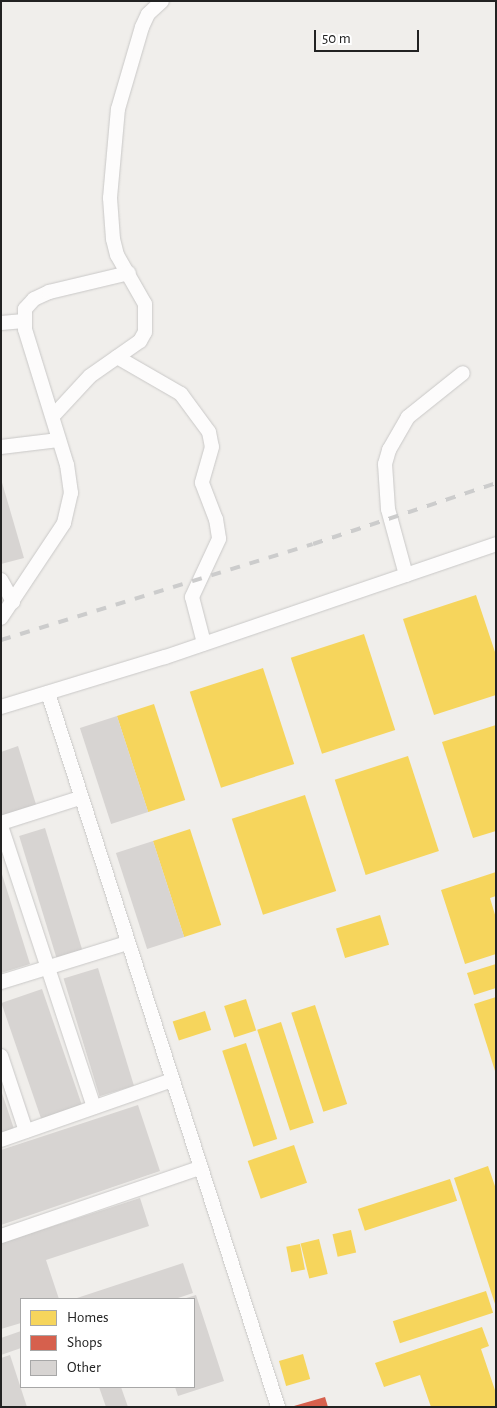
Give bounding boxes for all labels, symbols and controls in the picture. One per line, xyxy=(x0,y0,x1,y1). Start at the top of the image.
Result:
scale bar xyxy=(317,20,422,52)
text: 50 m xyxy=(322,31,351,46)
legend xyxy=(20,1298,195,1388)
text: Homes xyxy=(67,1310,109,1325)
text: Shops xyxy=(67,1335,102,1350)
text: Other xyxy=(67,1360,101,1375)

